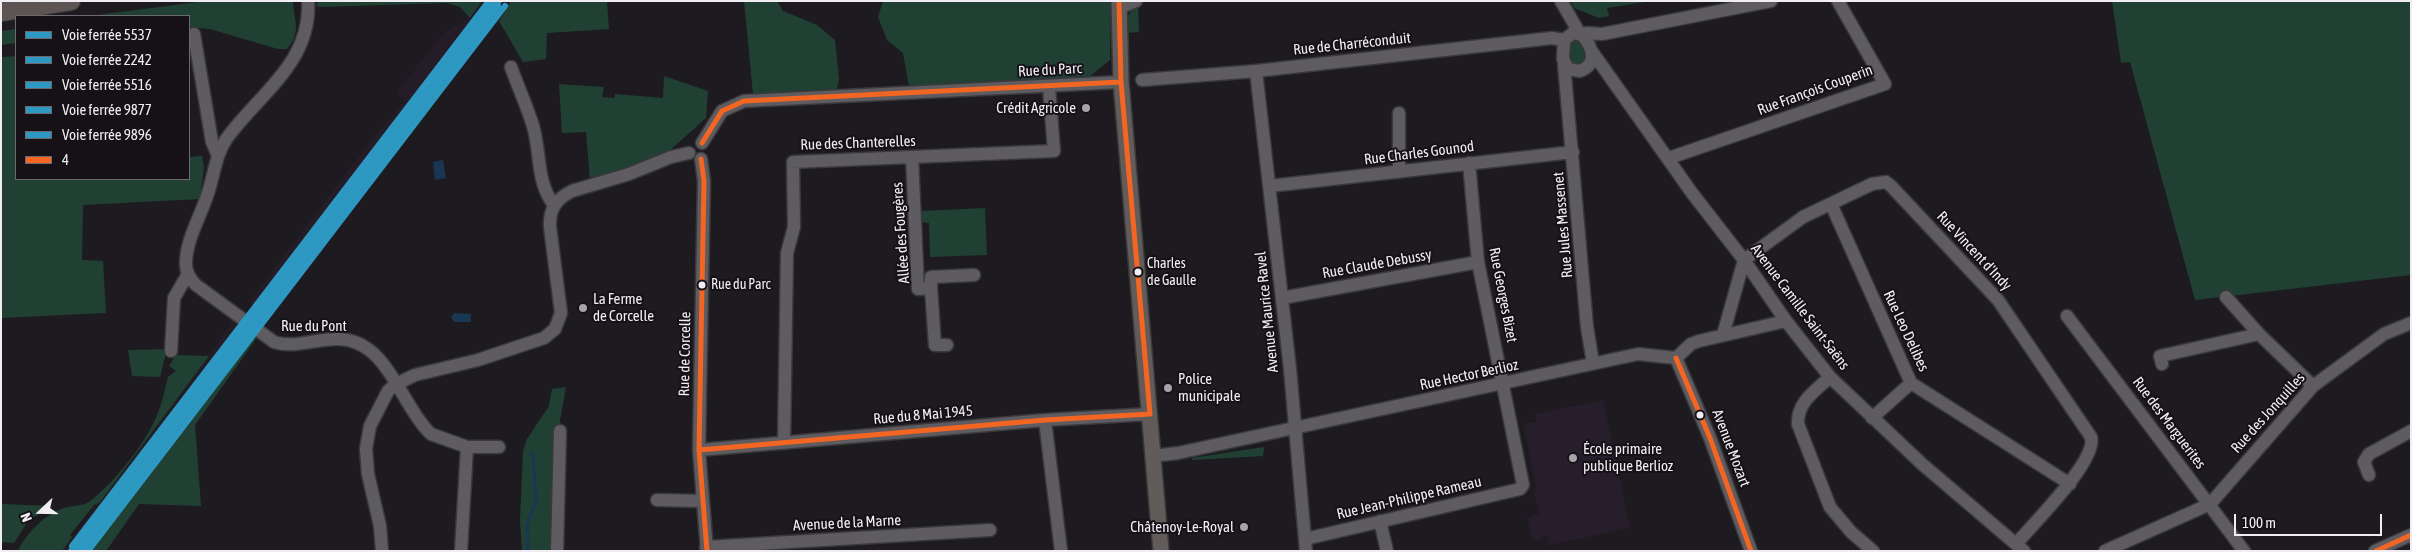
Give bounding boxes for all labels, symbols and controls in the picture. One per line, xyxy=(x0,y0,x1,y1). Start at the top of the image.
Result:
legend xyxy=(15,15,190,180)
text: Voie ferrée 5537 xyxy=(62,26,152,43)
street label: Rue de Charréconduit xyxy=(1292,29,1412,59)
text: Voie ferrée 2242 xyxy=(62,51,152,68)
street label: Rue du Parc xyxy=(1018,59,1082,81)
street label: Rue François Couperin xyxy=(1755,61,1875,119)
text: Voie ferrée 5516 xyxy=(62,76,152,93)
place label: Crédit Agricole xyxy=(996,99,1076,117)
text: Voie ferrée 9877 xyxy=(62,101,152,118)
marker: Crédit Agricole xyxy=(1080,102,1092,114)
text: Voie ferrée 9896 xyxy=(62,126,152,143)
street label: Rue des Chanterelles xyxy=(800,132,916,154)
street label: Rue Charles Gounod xyxy=(1363,137,1475,169)
text: 4 xyxy=(62,151,69,168)
street label: Rue Jules Massenet xyxy=(1549,171,1577,279)
street label: Allée des Fougères xyxy=(888,182,914,284)
street label: Rue Vincent d'Indy xyxy=(1933,208,2015,294)
street label: Avenue Camille Saint-Saëns xyxy=(1747,241,1853,373)
street label: Rue Claude Debussy xyxy=(1321,246,1433,282)
street label: Rue Georges Bizet xyxy=(1485,246,1521,344)
street label: Avenue Maurice Ravel xyxy=(1252,251,1282,373)
place label: Charles de Gaulle xyxy=(1147,256,1196,288)
marker: Charles de Gaulle xyxy=(1133,267,1143,277)
place label: Rue du Parc xyxy=(711,277,771,293)
marker: Rue du Parc xyxy=(697,280,707,290)
street label: Rue Leo Delibes xyxy=(1879,288,1933,374)
place label: La Ferme de Corcelle xyxy=(593,290,654,325)
marker: La Ferme de Corcelle xyxy=(577,302,589,314)
street label: Rue de Corcelle xyxy=(675,311,695,397)
street label: Rue du Pont xyxy=(281,317,347,335)
street label: Rue Hector Berlioz xyxy=(1418,356,1520,394)
street label: Rue des Jonquilles xyxy=(2227,369,2309,457)
place label: Police municipale xyxy=(1178,370,1240,405)
street label: Rue des Marguerites xyxy=(2129,373,2209,473)
marker: Police municipale xyxy=(1162,382,1174,394)
street label: Rue du 8 Mai 1945 xyxy=(872,402,974,428)
street label: Avenue Mozart xyxy=(1708,407,1754,489)
unlabelled marker xyxy=(1695,410,1705,420)
place label: École primaire publique Berlioz xyxy=(1583,440,1673,475)
marker: École primaire publique Berlioz xyxy=(1567,452,1579,464)
street label: Rue Jean-Philippe Rameau xyxy=(1335,473,1483,523)
north arrow xyxy=(15,487,65,537)
scale bar xyxy=(2237,504,2384,536)
text: N xyxy=(17,511,35,524)
street label: Avenue de la Marne xyxy=(793,511,901,535)
text: 100 m xyxy=(2242,514,2276,531)
place label: Châtenoy-Le-Royal xyxy=(1130,518,1234,536)
marker: Châtenoy-Le-Royal xyxy=(1238,521,1250,533)

